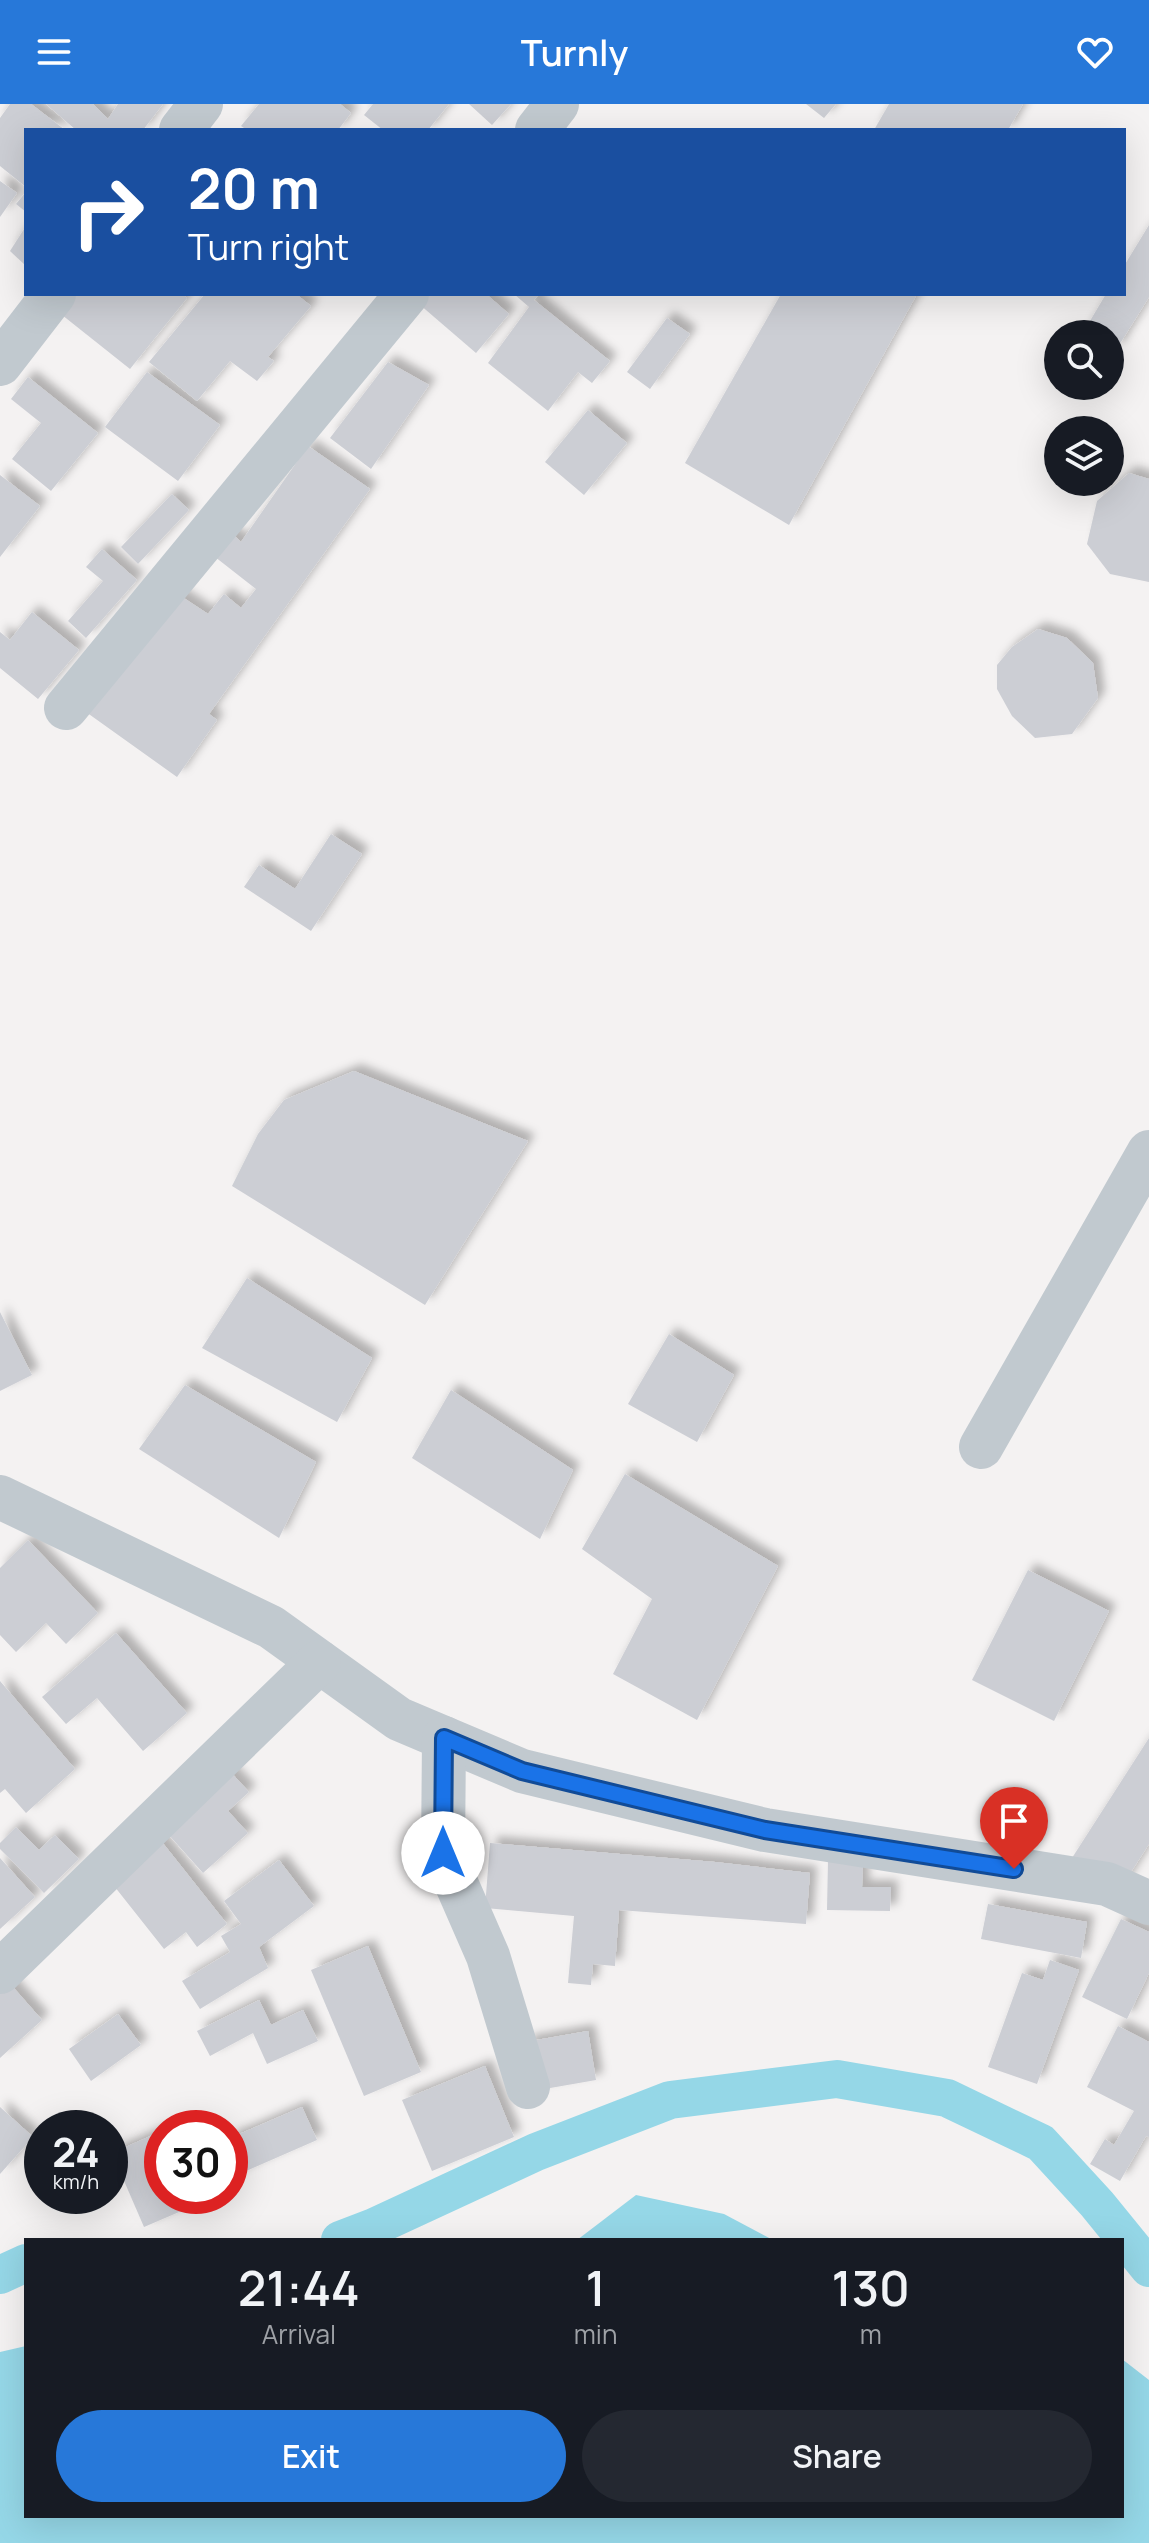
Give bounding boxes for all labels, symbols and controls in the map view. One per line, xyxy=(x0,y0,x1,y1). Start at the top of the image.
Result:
text: Turnly xyxy=(521,28,628,77)
icon: menu xyxy=(32,30,76,74)
icon: heart xyxy=(1073,30,1117,74)
text: 20 m xyxy=(188,149,320,226)
icon: right xyxy=(56,160,160,264)
text: Turn right xyxy=(188,222,349,271)
map controls xyxy=(1044,320,1124,496)
button: search xyxy=(1044,320,1124,400)
button: layers xyxy=(1044,416,1124,496)
pin xyxy=(980,1787,1048,1869)
icon: arrive xyxy=(992,1799,1036,1843)
position arrow xyxy=(401,1811,485,1895)
speed limit sign: 30 xyxy=(144,2110,248,2214)
text: 24 xyxy=(52,2124,100,2179)
text: km/h xyxy=(53,2168,99,2195)
text: 21:44 xyxy=(238,2255,360,2320)
text: 1 xyxy=(585,2255,606,2320)
text: 130 xyxy=(831,2255,910,2320)
text: Arrival xyxy=(262,2316,336,2352)
text: min xyxy=(574,2316,617,2352)
text: m xyxy=(860,2316,882,2352)
button: Exit xyxy=(56,2410,566,2502)
button: Share xyxy=(582,2410,1092,2502)

